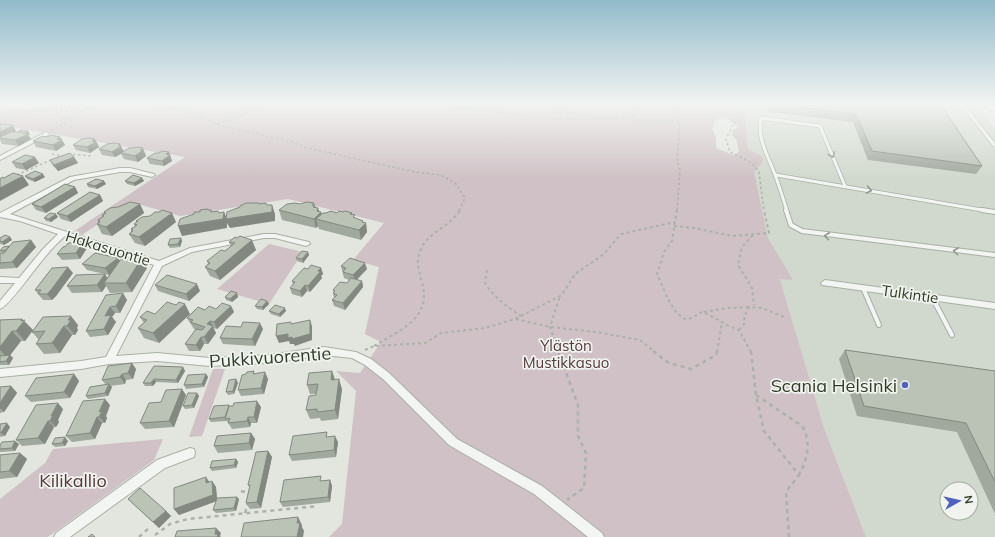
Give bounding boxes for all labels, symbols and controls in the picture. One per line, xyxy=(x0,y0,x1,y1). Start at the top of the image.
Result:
one-way arrow xyxy=(827,151,835,158)
one-way arrow xyxy=(866,186,873,194)
street label: Hakasuontie xyxy=(63,226,153,270)
one-way arrow xyxy=(824,231,830,240)
one-way arrow xyxy=(953,247,959,256)
street label: Tulkintie xyxy=(880,281,940,307)
park label: Ylästön Mustikkasuo xyxy=(523,336,609,372)
street label: Pukkivuorentie xyxy=(208,341,332,373)
place label: Scania Helsinki xyxy=(771,374,897,397)
marker: Scania Helsinki xyxy=(900,380,910,390)
park label: Kilikallio xyxy=(39,469,107,492)
north arrow xyxy=(939,481,979,521)
text: N xyxy=(961,495,976,505)

